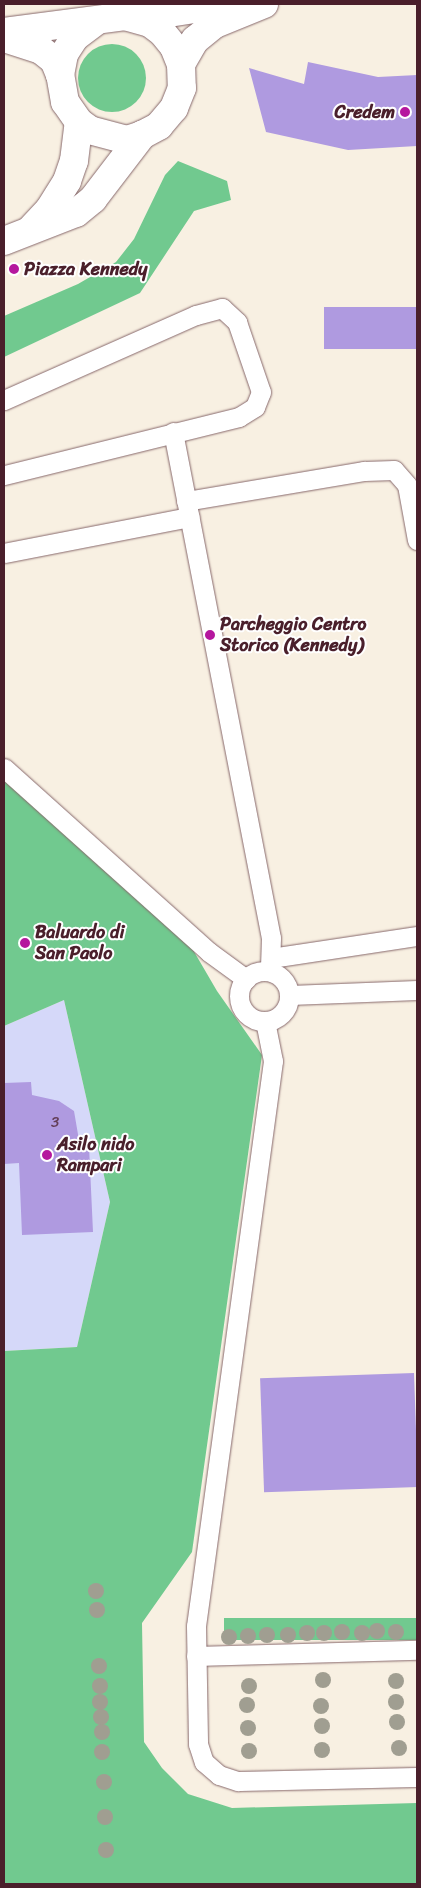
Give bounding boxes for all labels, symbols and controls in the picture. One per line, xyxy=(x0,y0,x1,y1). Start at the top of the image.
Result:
place label: Credem xyxy=(335,101,395,123)
marker: Credem xyxy=(399,106,411,118)
place label: Piazza Kennedy xyxy=(24,258,147,280)
marker: Piazza Kennedy xyxy=(8,263,20,275)
place label: Parcheggio Centro Storico (Kennedy) xyxy=(220,614,367,656)
marker: Parcheggio Centro Storico (Kennedy) xyxy=(204,629,216,641)
place label: Baluardo di San Paolo xyxy=(35,922,124,964)
marker: Baluardo di San Paolo xyxy=(19,937,31,949)
house number: 3 xyxy=(51,1114,59,1132)
place label: Asilo nido Rampari xyxy=(57,1134,134,1176)
marker: Asilo nido Rampari xyxy=(41,1149,53,1161)

